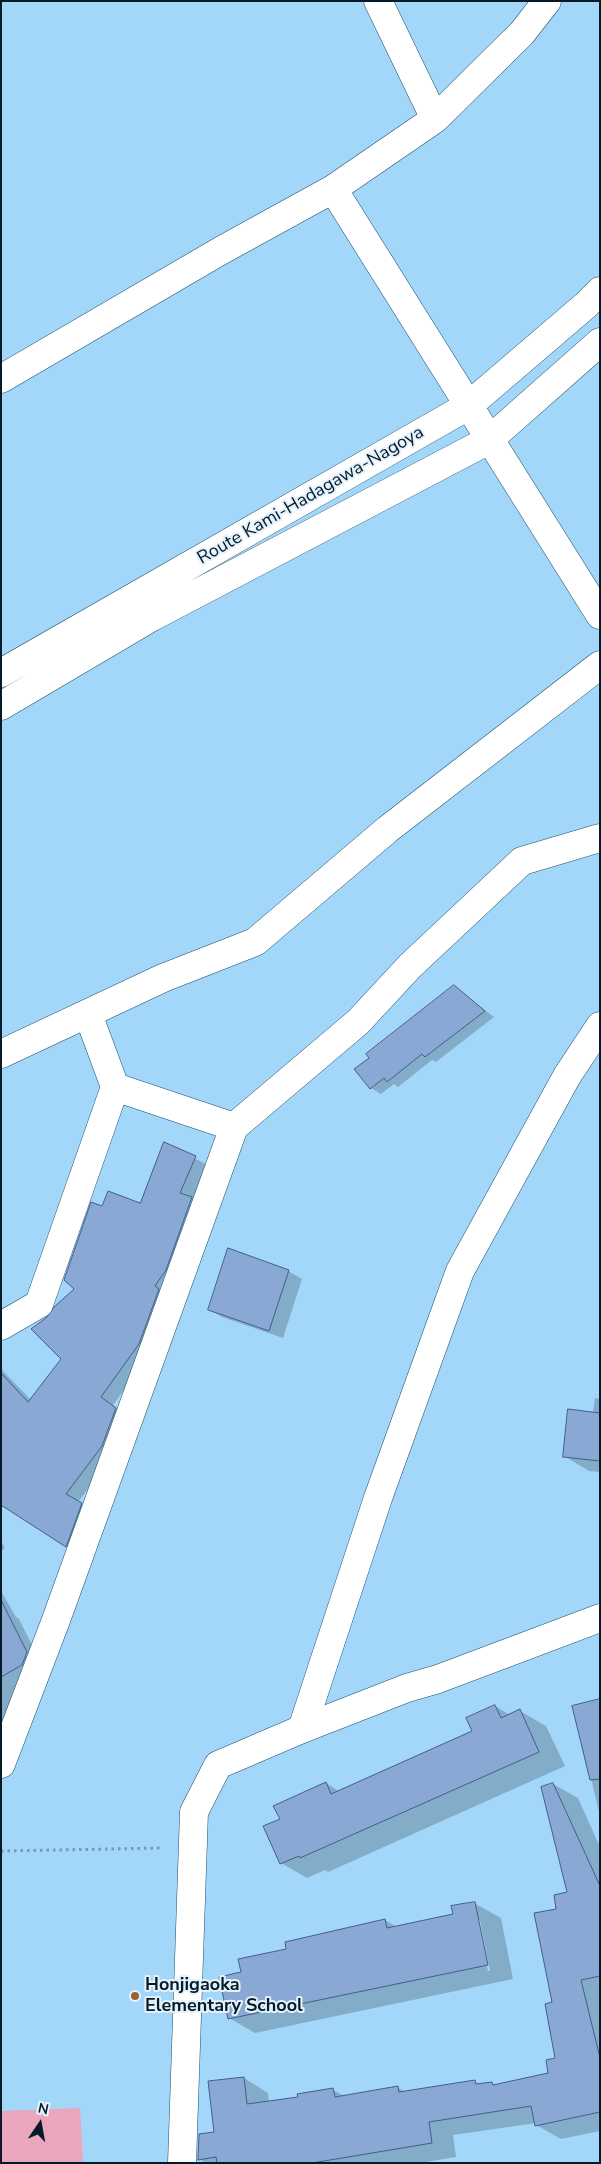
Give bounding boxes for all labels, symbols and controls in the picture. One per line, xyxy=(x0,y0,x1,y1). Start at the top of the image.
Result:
street label: Route Kami-Hadagawa-Nagoya xyxy=(194,422,428,570)
place label: Honjigaoka Elementary School xyxy=(145,1975,303,2018)
marker: Honjigaoka Elementary School xyxy=(129,1990,141,2002)
text: N xyxy=(36,2098,50,2119)
north arrow xyxy=(15,2099,65,2149)

